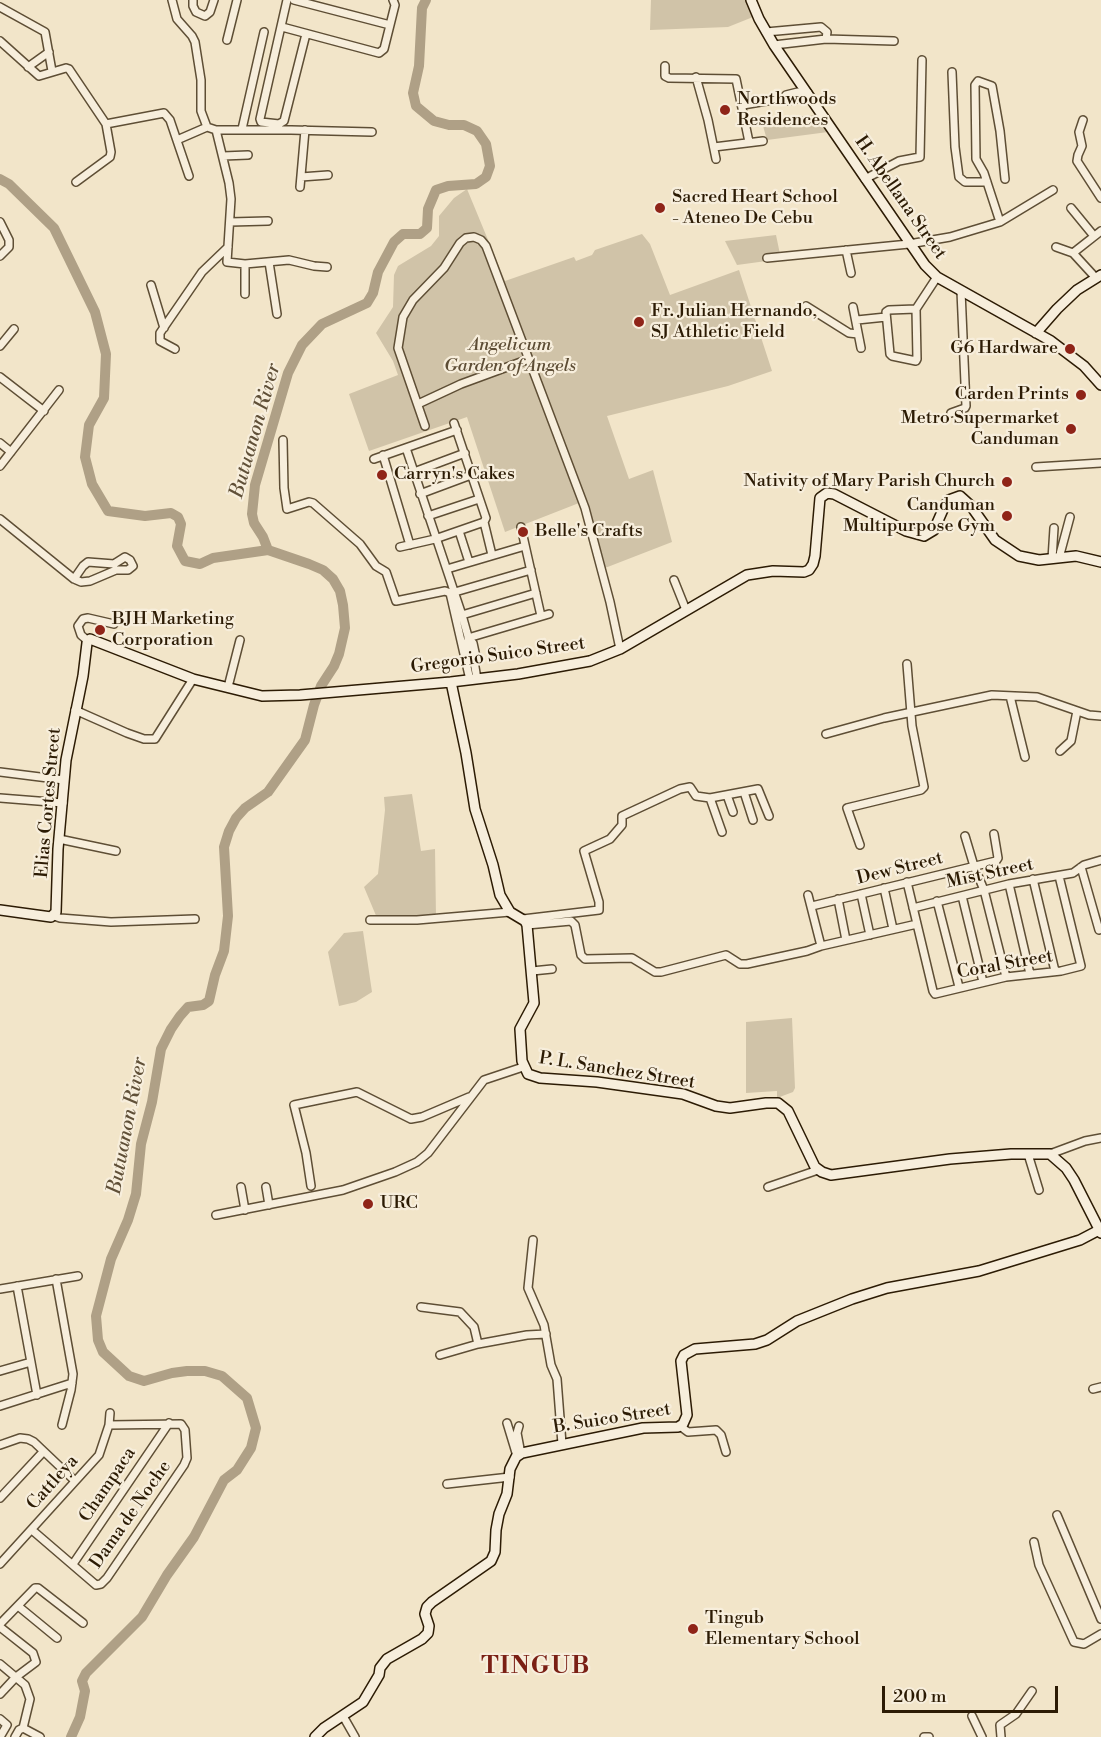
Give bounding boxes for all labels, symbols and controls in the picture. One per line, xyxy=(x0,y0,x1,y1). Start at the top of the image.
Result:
place label: Northwoods Residences xyxy=(737,89,836,132)
marker: Northwoods Residences xyxy=(718,103,732,117)
street label: H. Abellana Street xyxy=(849,132,951,264)
place label: Sacred Heart School - Ateneo De Cebu xyxy=(672,187,838,230)
marker: Sacred Heart School - Ateneo De Cebu xyxy=(653,201,667,215)
place label: Fr. Julian Hernando, SJ Athletic Field xyxy=(651,301,817,344)
marker: Fr. Julian Hernando, SJ Athletic Field xyxy=(632,315,646,329)
park label: Angelicum Garden of Angels xyxy=(444,335,576,378)
place label: G6 Hardware xyxy=(950,338,1058,360)
marker: G6 Hardware xyxy=(1063,342,1077,356)
water label: Butuanon River xyxy=(225,361,287,501)
place label: Carden Prints xyxy=(955,384,1069,406)
marker: Carden Prints xyxy=(1074,388,1088,402)
place label: Metro Supermarket Canduman xyxy=(901,408,1059,450)
marker: Metro Supermarket Canduman xyxy=(1064,422,1078,436)
place label: Carryn's Cakes xyxy=(394,464,515,486)
marker: Carryn's Cakes xyxy=(375,468,389,482)
place label: Nativity of Mary Parish Church xyxy=(744,471,995,493)
marker: Nativity of Mary Parish Church xyxy=(1000,475,1014,489)
place label: Canduman Multipurpose Gym xyxy=(843,495,995,538)
marker: Canduman Multipurpose Gym xyxy=(1000,509,1014,523)
place label: Belle's Crafts xyxy=(535,521,643,543)
marker: Belle's Crafts xyxy=(516,525,530,539)
place label: BJH Marketing Corporation xyxy=(112,609,234,652)
marker: BJH Marketing Corporation xyxy=(93,623,107,637)
street label: Gregorio Suico Street xyxy=(410,633,586,679)
street label: Elias Cortes Street xyxy=(32,727,66,879)
street label: Dew Street xyxy=(855,848,945,890)
street label: Mist Street xyxy=(944,854,1036,894)
street label: Coral Street xyxy=(955,946,1055,984)
street label: P. L. Sanchez Street xyxy=(537,1048,697,1094)
water label: Butuanon River xyxy=(103,1055,153,1197)
place label: URC xyxy=(380,1193,418,1215)
marker: URC xyxy=(361,1197,375,1211)
street label: B. Suico Street xyxy=(552,1399,672,1439)
street label: Champaca xyxy=(75,1443,141,1527)
street label: Cattleya xyxy=(23,1451,83,1515)
street label: Dama de Noche xyxy=(86,1457,176,1573)
place label: Tingub Elementary School xyxy=(705,1608,860,1650)
marker: Tingub Elementary School xyxy=(686,1622,700,1636)
district label: TINGUB xyxy=(481,1653,591,1681)
scale bar xyxy=(885,1674,1060,1712)
text: 200 m xyxy=(893,1685,947,1708)

